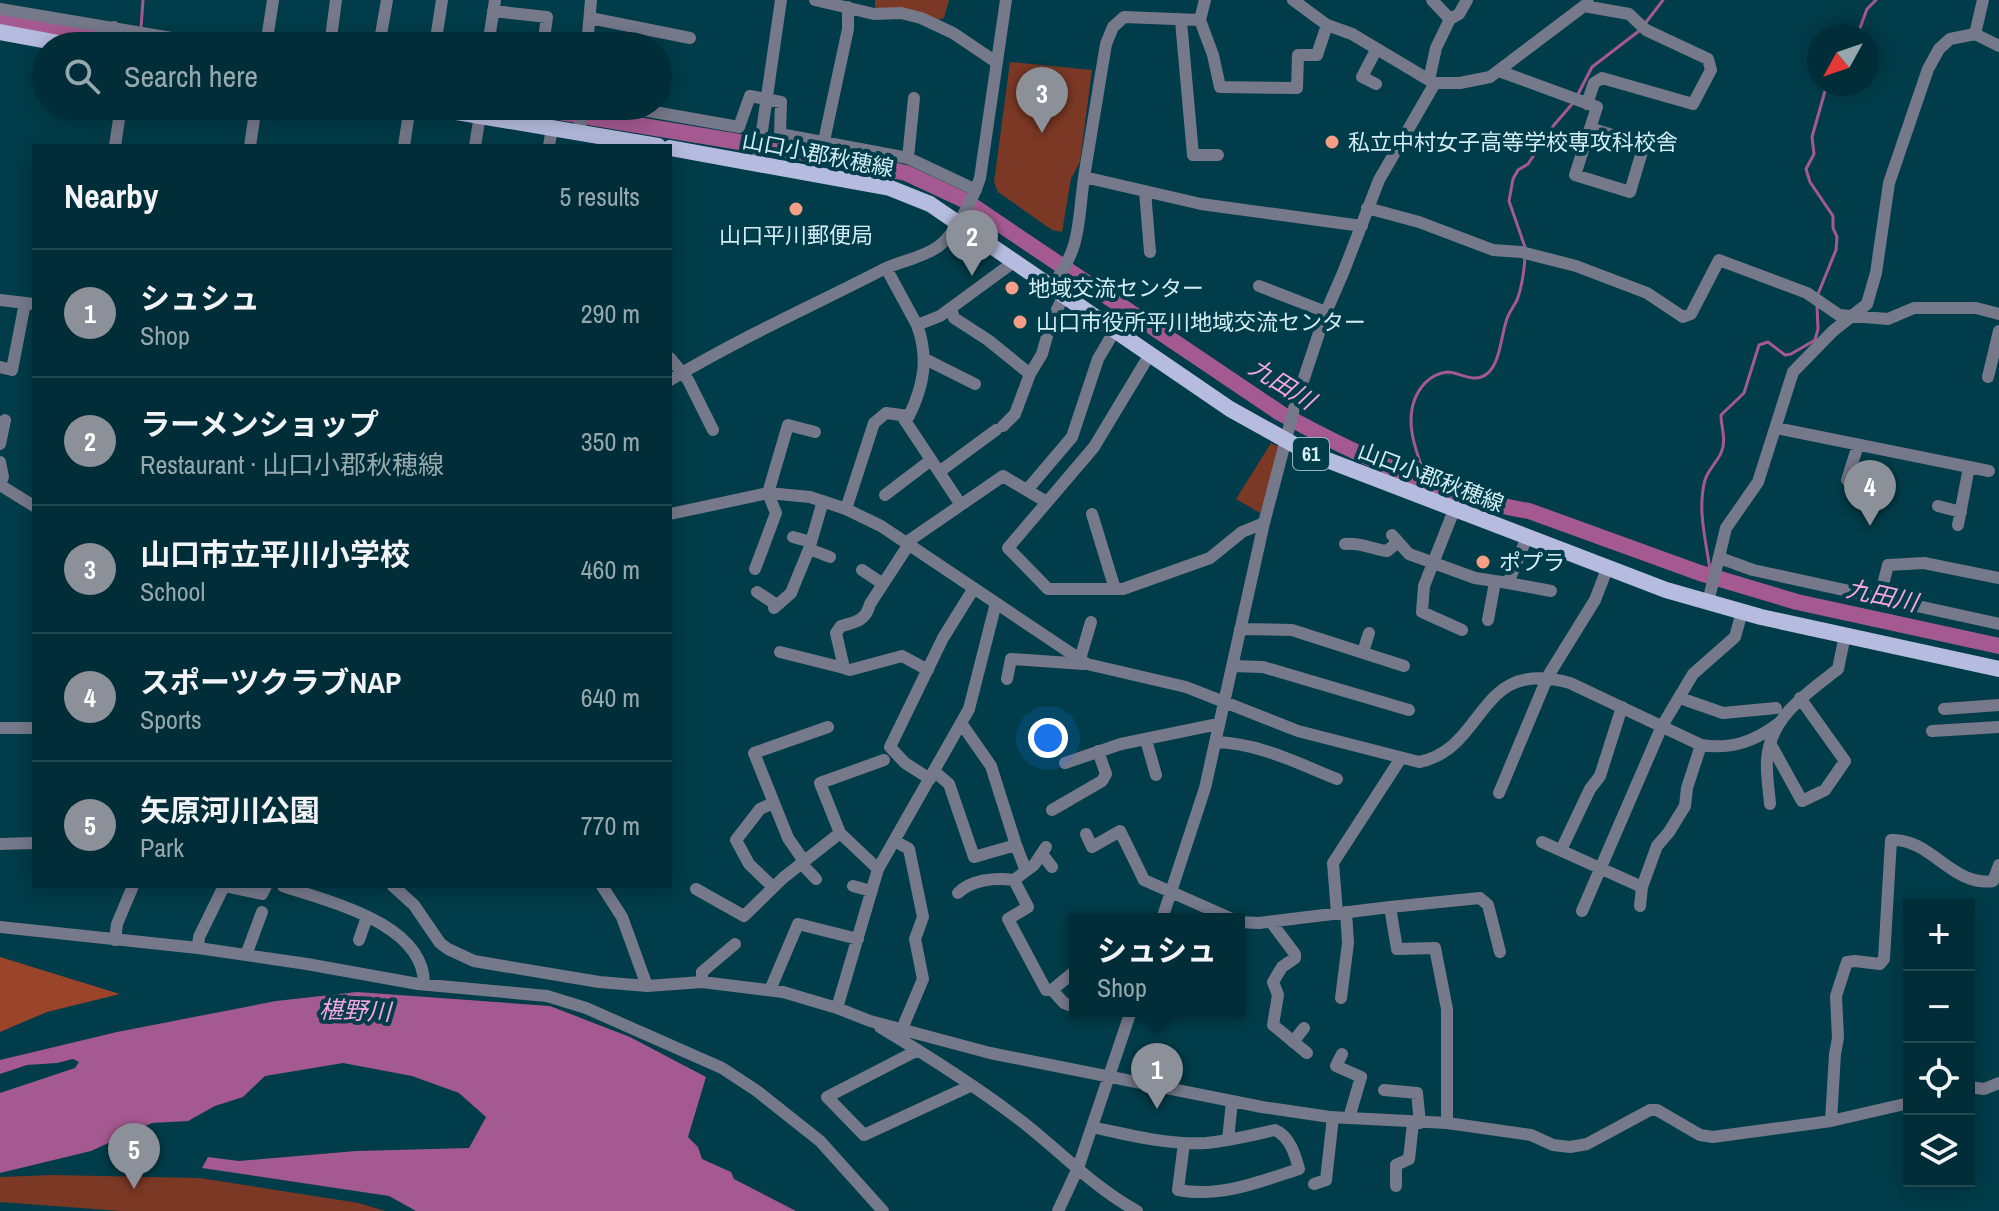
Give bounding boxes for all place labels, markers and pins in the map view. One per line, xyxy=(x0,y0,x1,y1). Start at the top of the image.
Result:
pin: 3 xyxy=(1016,67,1068,133)
place label: 私立中村女子高等学校専攻科校舎 xyxy=(1348,127,1678,157)
marker: 私立中村女子高等学校専攻科校舎 xyxy=(1323,133,1341,151)
marker: 山口平川郵便局 xyxy=(787,200,805,218)
pin: 2 xyxy=(946,210,998,276)
place label: 山口平川郵便局 xyxy=(719,220,873,250)
place label: 地域交流センター xyxy=(1028,273,1204,303)
marker: 地域交流センター xyxy=(1003,279,1021,297)
place label: 山口市役所平川地域交流センター xyxy=(1036,307,1366,337)
marker: 山口市役所平川地域交流センター xyxy=(1011,313,1029,331)
pin: 4 xyxy=(1844,460,1896,526)
place label: ポプラ xyxy=(1499,547,1565,577)
marker: ポプラ xyxy=(1474,553,1492,571)
pin: 1 xyxy=(1131,1043,1183,1109)
pin: 5 xyxy=(108,1123,160,1189)

